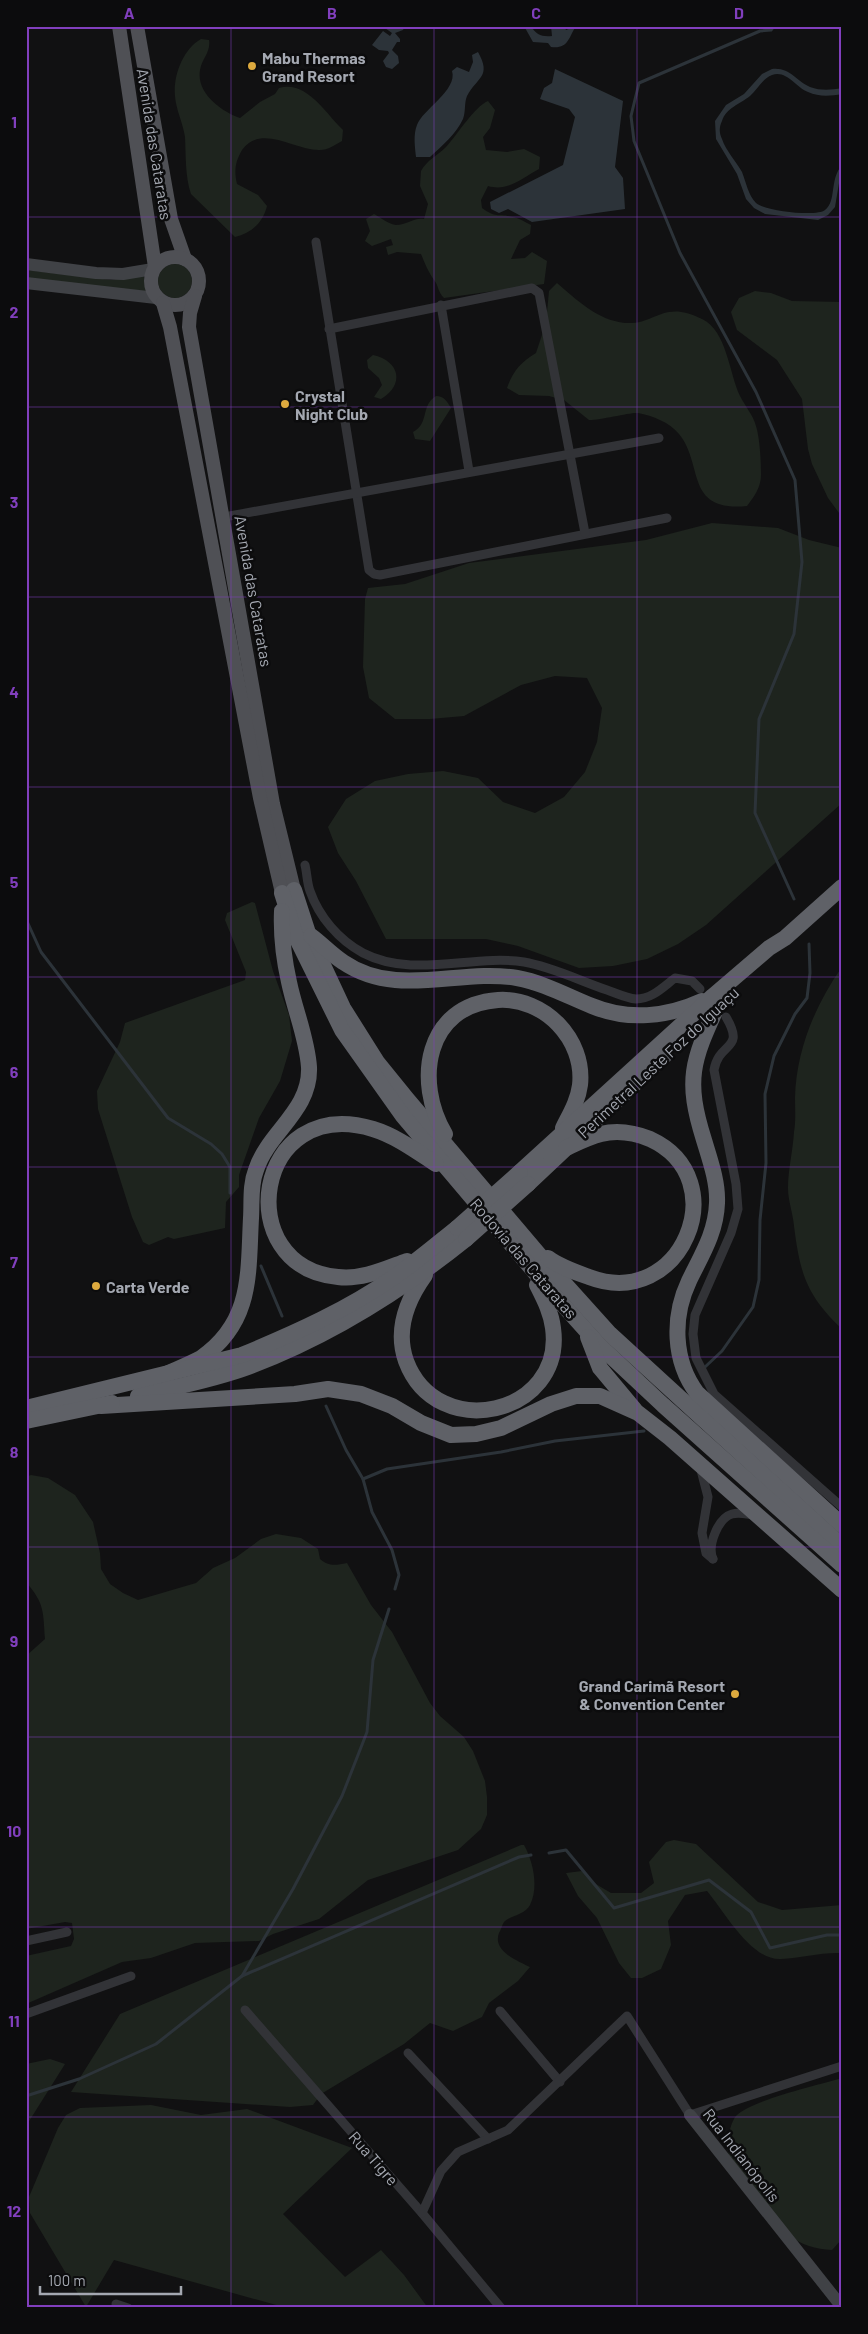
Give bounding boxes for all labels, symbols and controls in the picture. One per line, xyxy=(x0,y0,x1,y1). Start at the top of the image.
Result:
text: A xyxy=(124,3,135,22)
text: B xyxy=(327,3,337,22)
text: C xyxy=(531,3,541,22)
text: D xyxy=(734,3,744,22)
place label: Mabu Thermas Grand Resort xyxy=(262,48,366,85)
marker: Mabu Thermas Grand Resort xyxy=(246,60,258,72)
street label: Avenida das Cataratas xyxy=(134,67,176,221)
text: 1 xyxy=(11,112,17,131)
text: 2 xyxy=(10,302,19,321)
place label: Crystal Night Club xyxy=(295,386,368,423)
marker: Crystal Night Club xyxy=(279,398,291,410)
text: 3 xyxy=(10,492,18,511)
street label: Avenida das Cataratas xyxy=(231,514,277,668)
text: 4 xyxy=(9,682,19,701)
text: 5 xyxy=(10,872,19,891)
street label: Perimetral Leste Foz do Iguaçu xyxy=(574,982,742,1142)
text: 6 xyxy=(10,1062,19,1081)
street label: Rodovía das Cataratas xyxy=(467,1194,581,1322)
text: 7 xyxy=(10,1252,18,1271)
place label: Carta Verde xyxy=(106,1277,190,1296)
marker: Carta Verde xyxy=(90,1280,102,1292)
text: 8 xyxy=(10,1442,19,1461)
text: 9 xyxy=(10,1631,18,1650)
place label: Grand Carimã Resort & Convention Center xyxy=(579,1676,725,1713)
marker: Grand Carimã Resort & Convention Center xyxy=(729,1688,741,1700)
text: 10 xyxy=(7,1821,21,1840)
text: 11 xyxy=(8,2011,20,2030)
street label: Rua Indianópolis xyxy=(700,2104,784,2206)
street label: Rua Tigre xyxy=(345,2127,403,2189)
text: 12 xyxy=(7,2201,21,2220)
scale bar xyxy=(40,2264,181,2296)
text: 100 m xyxy=(48,2271,86,2289)

